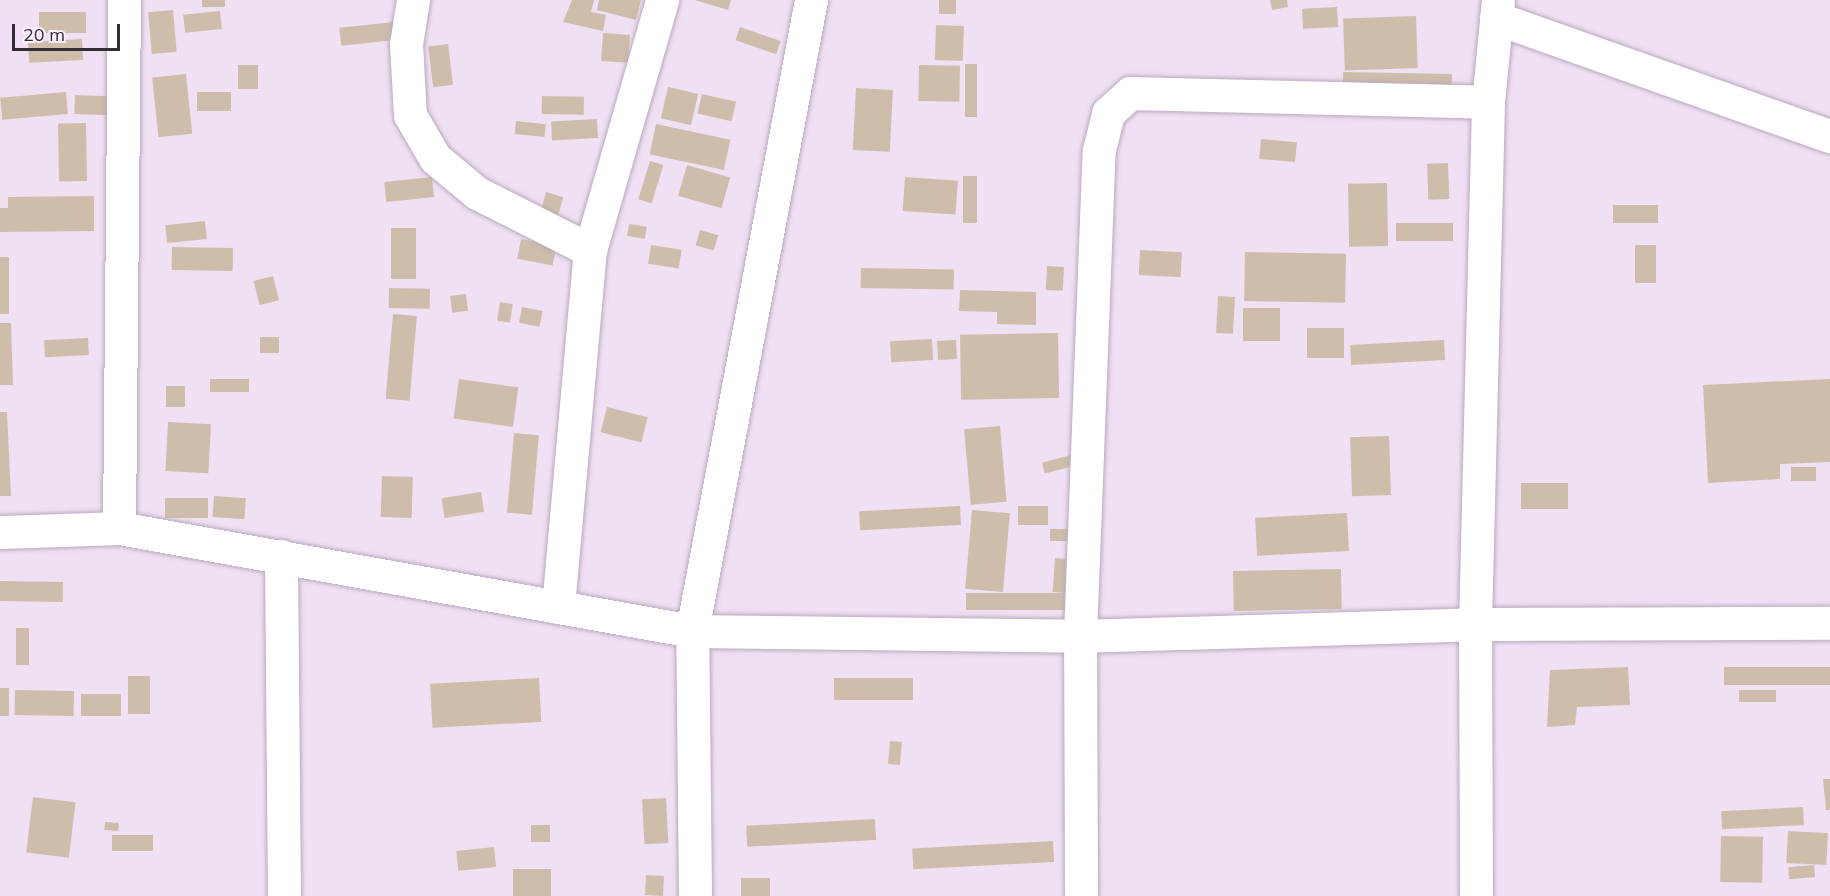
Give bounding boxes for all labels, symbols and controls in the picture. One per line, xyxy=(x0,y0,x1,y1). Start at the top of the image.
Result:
scale bar xyxy=(15,12,123,50)
text: 20 m xyxy=(23,23,65,46)

